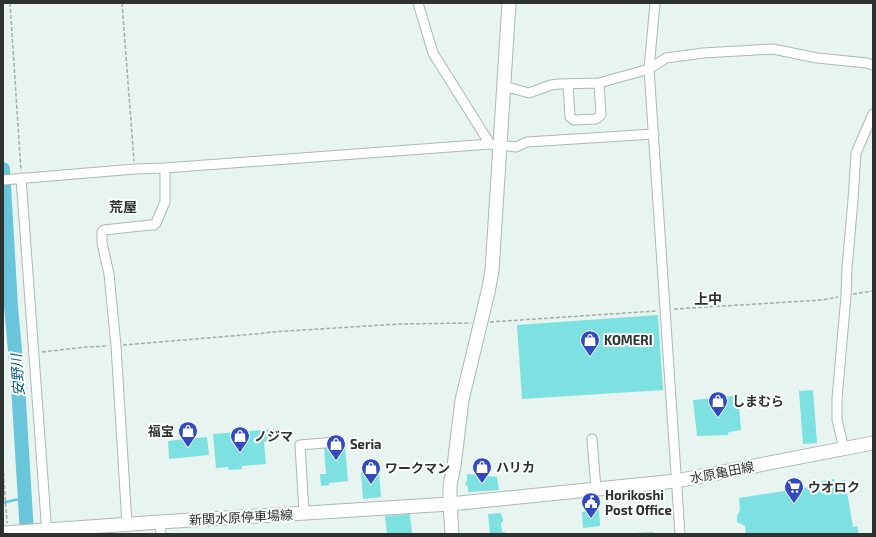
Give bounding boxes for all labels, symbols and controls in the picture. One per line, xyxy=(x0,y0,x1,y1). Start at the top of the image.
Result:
district label: 荒屋 xyxy=(109,198,137,215)
district label: 上中 xyxy=(694,290,722,307)
shop icon: KOMERI xyxy=(579,329,601,357)
place label: KOMERI xyxy=(604,332,652,348)
water label: 安野川 xyxy=(7,351,27,397)
shop icon: しまむら xyxy=(707,390,729,418)
place label: しまむら xyxy=(732,393,784,409)
shop icon: 福宝 xyxy=(177,420,199,448)
place label: 福宝 xyxy=(148,423,174,439)
shop icon: ノジマ xyxy=(229,425,251,453)
place label: ノジマ xyxy=(254,428,293,444)
shop icon: Seria xyxy=(325,433,347,461)
place label: Seria xyxy=(350,436,382,452)
shop icon: ハリカ xyxy=(471,456,493,484)
shop icon: ワークマン xyxy=(360,457,382,485)
street label: 水原亀田線 xyxy=(689,458,755,486)
place label: ハリカ xyxy=(496,459,535,475)
place label: ワークマン xyxy=(385,460,450,476)
supermarket icon: ウオロク xyxy=(783,476,805,504)
place label: ウオロク xyxy=(808,479,860,495)
place label: Horikoshi Post Office xyxy=(605,487,672,518)
public building icon: Horikoshi Post Office xyxy=(580,491,602,519)
street label: 新関水原停車場線 xyxy=(189,506,293,528)

